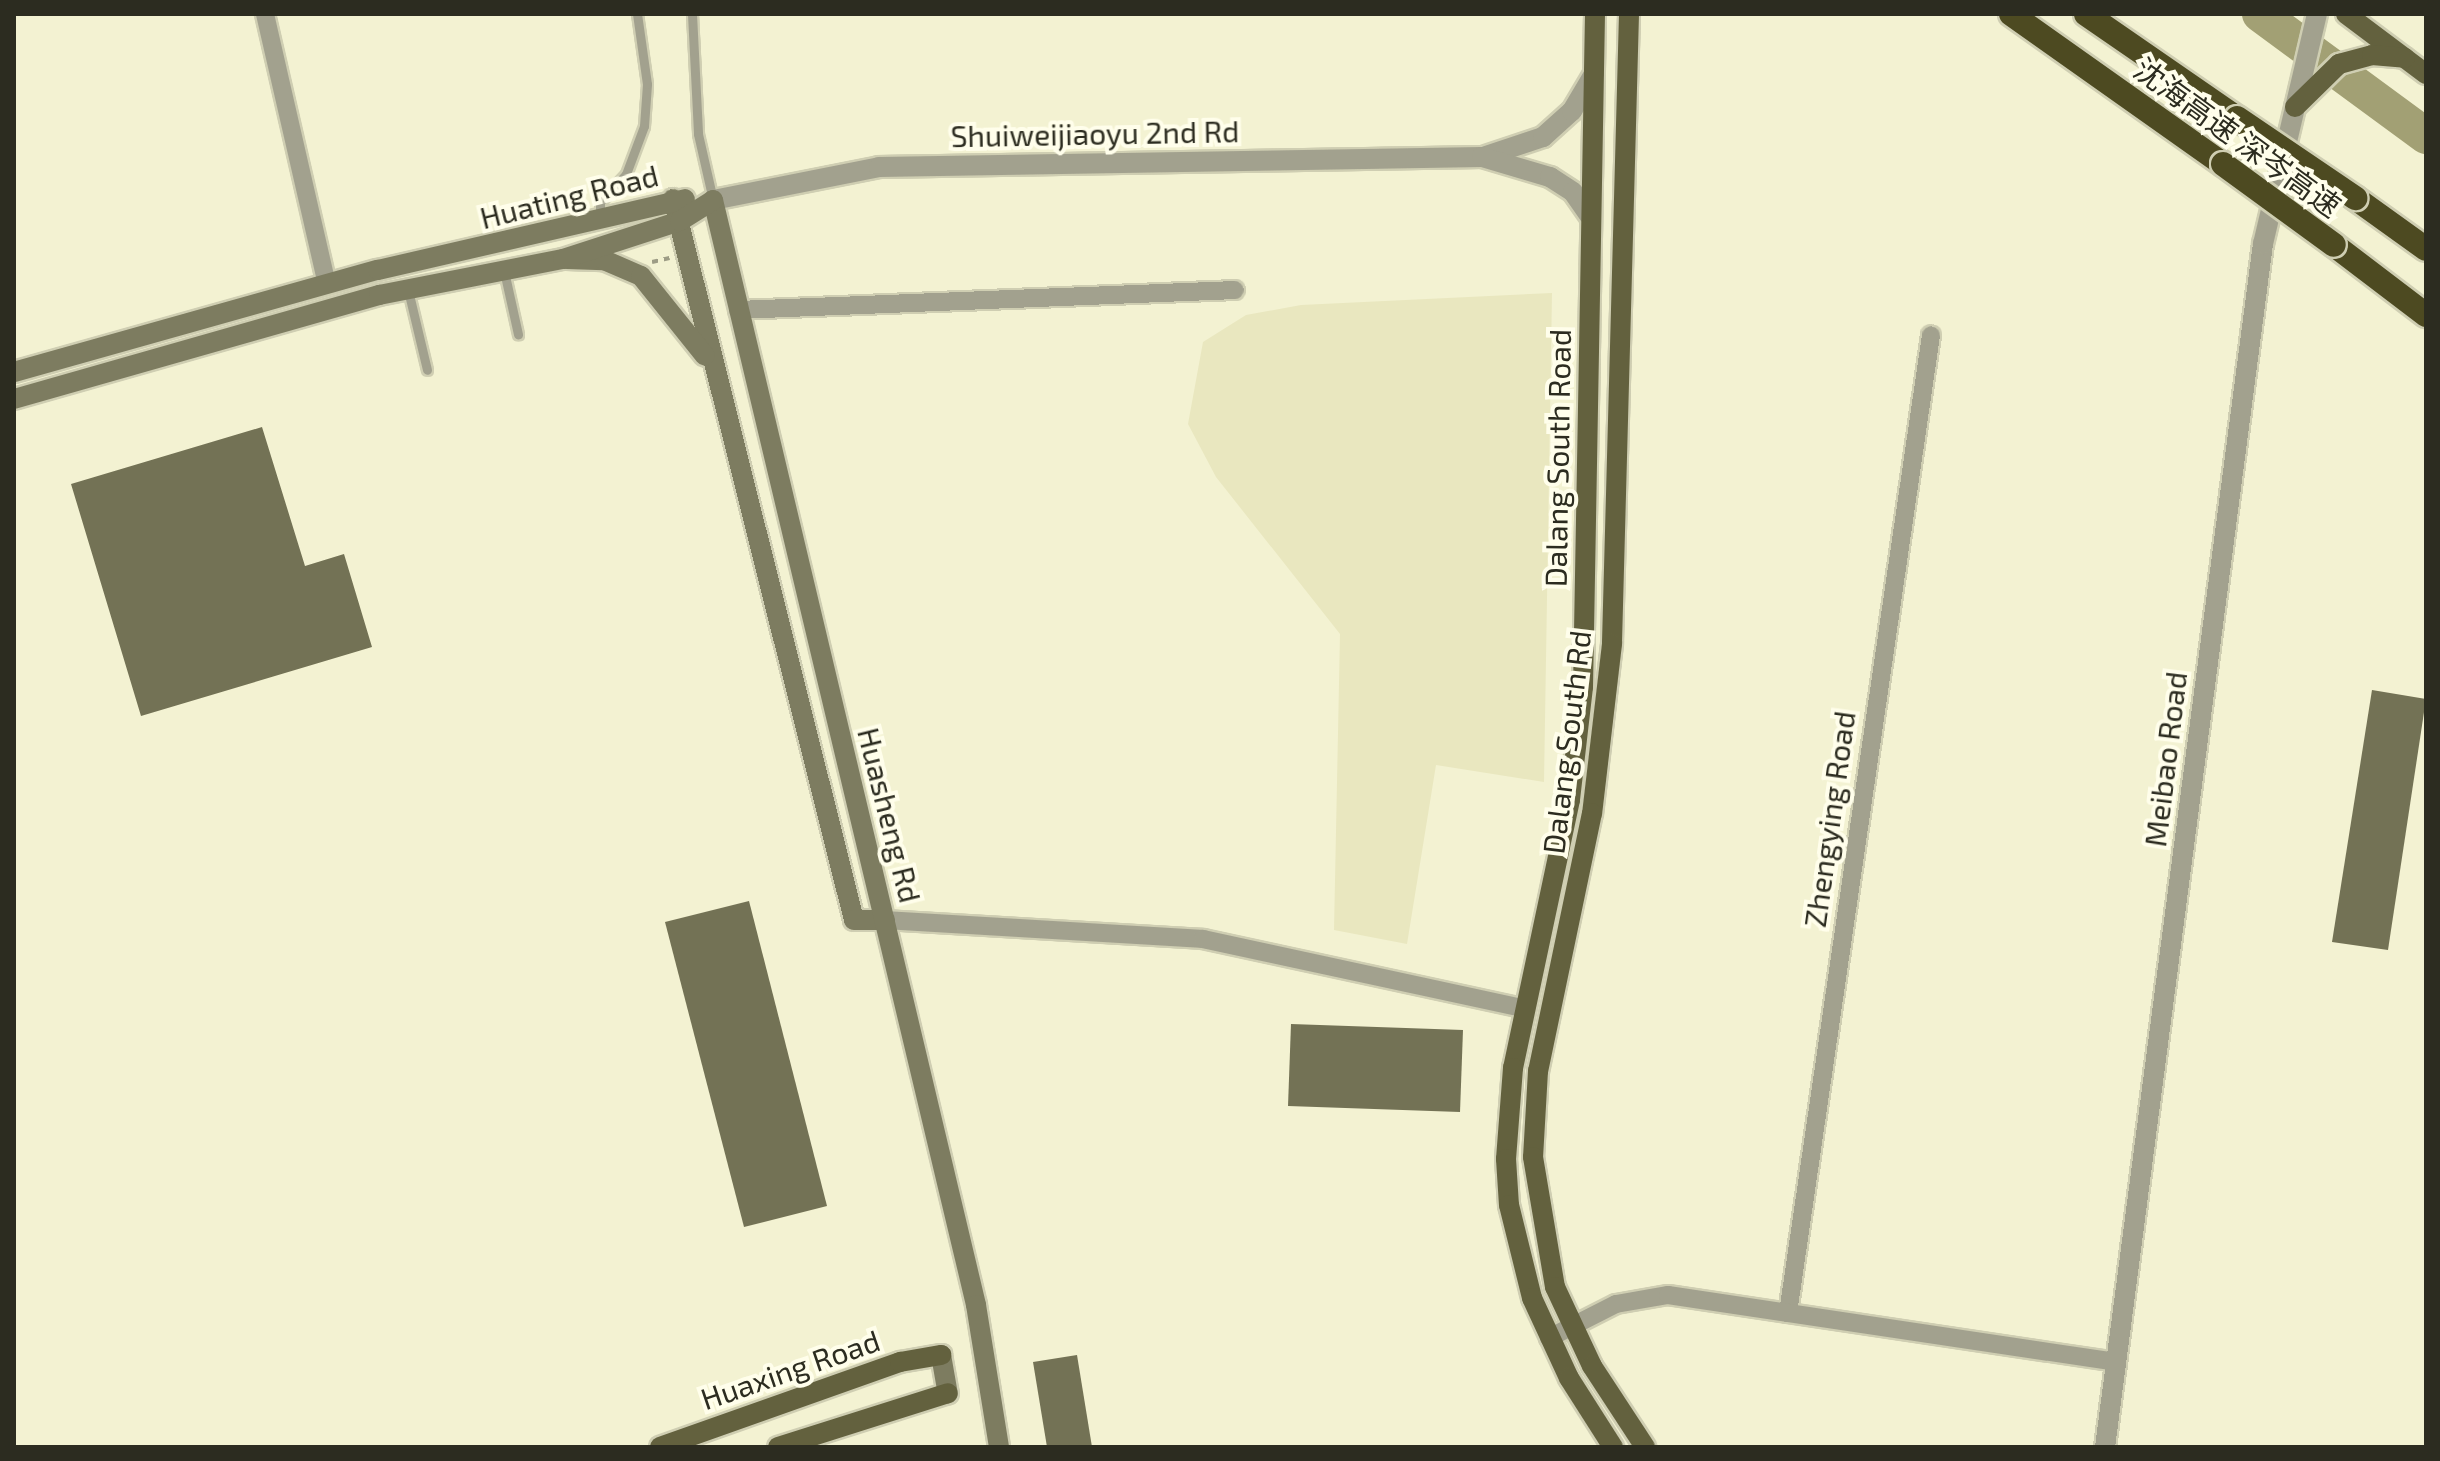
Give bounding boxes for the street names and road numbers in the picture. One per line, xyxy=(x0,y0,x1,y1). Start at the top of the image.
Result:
street label: 沈海高速 深岑高速 xyxy=(2128,50,2348,224)
street label: Shuiweijiaoyu 2nd Rd xyxy=(950,112,1240,154)
street label: Huating Road xyxy=(476,156,662,236)
street label: Dalang South Road xyxy=(1537,329,1577,587)
street label: Dalang South Rd xyxy=(1534,628,1598,856)
street label: Meibao Road xyxy=(2136,669,2194,849)
street label: Zhengying Road xyxy=(1796,709,1862,929)
street label: Huasheng Rd xyxy=(851,724,929,906)
street label: Huaxing Road xyxy=(696,1322,884,1416)

